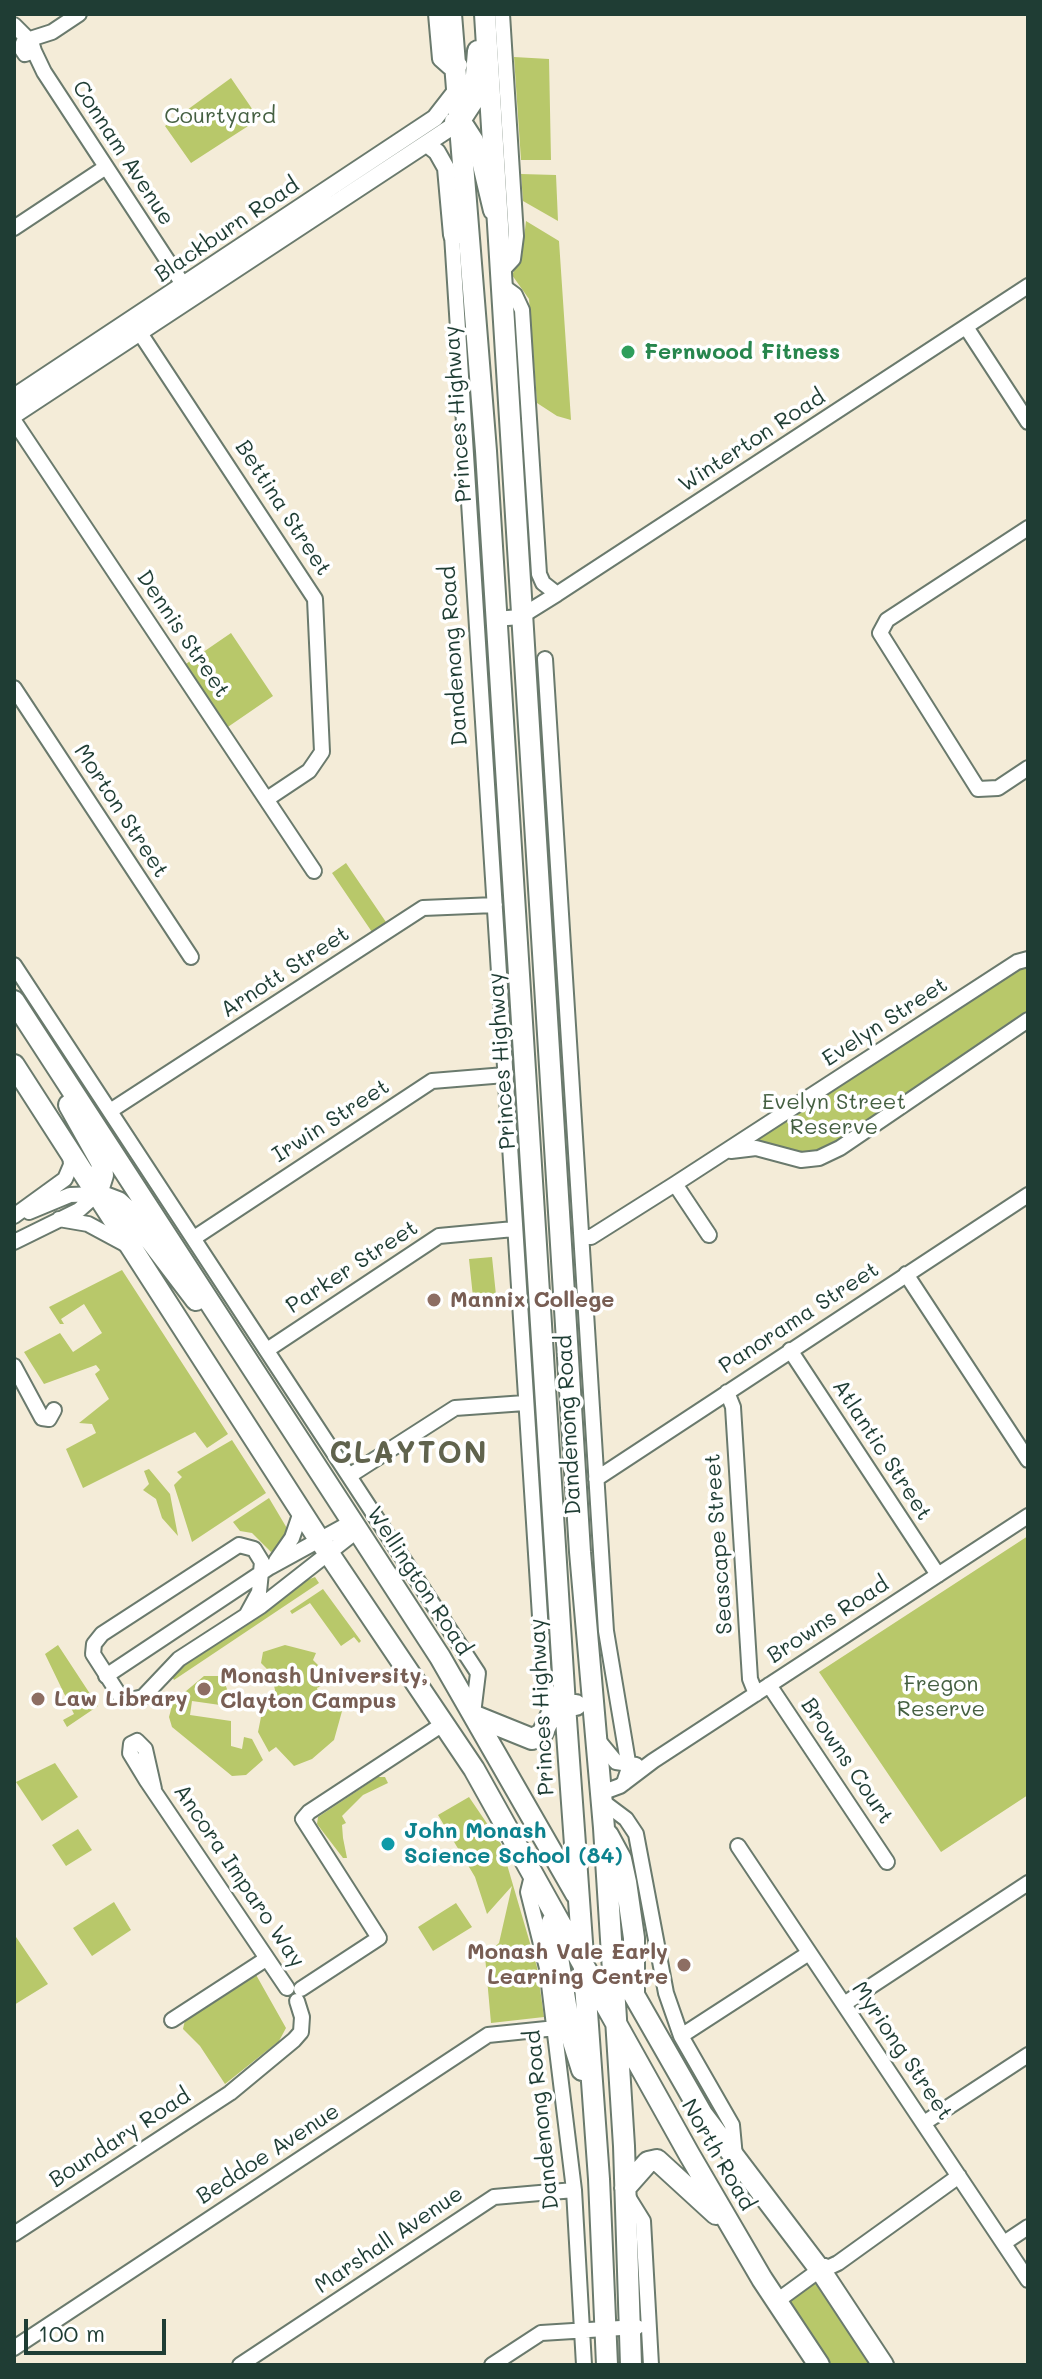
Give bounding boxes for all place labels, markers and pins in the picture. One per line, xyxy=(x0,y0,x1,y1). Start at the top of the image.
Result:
place label: Fernwood Fitness xyxy=(644,339,840,365)
marker: Fernwood Fitness xyxy=(619,343,637,361)
place label: Mannix College xyxy=(450,1287,614,1313)
marker: Mannix College xyxy=(425,1291,443,1309)
place label: Monash University, Clayton Campus xyxy=(220,1663,428,1714)
marker: Monash University, Clayton Campus xyxy=(195,1680,213,1698)
place label: Law Library xyxy=(54,1686,188,1712)
marker: Law Library xyxy=(29,1690,47,1708)
place label: John Monash Science School (84) xyxy=(404,1818,623,1870)
marker: John Monash Science School (84) xyxy=(379,1835,397,1853)
place label: Monash Vale Early Learning Centre xyxy=(467,1939,668,1990)
marker: Monash Vale Early Learning Centre xyxy=(675,1956,693,1974)

